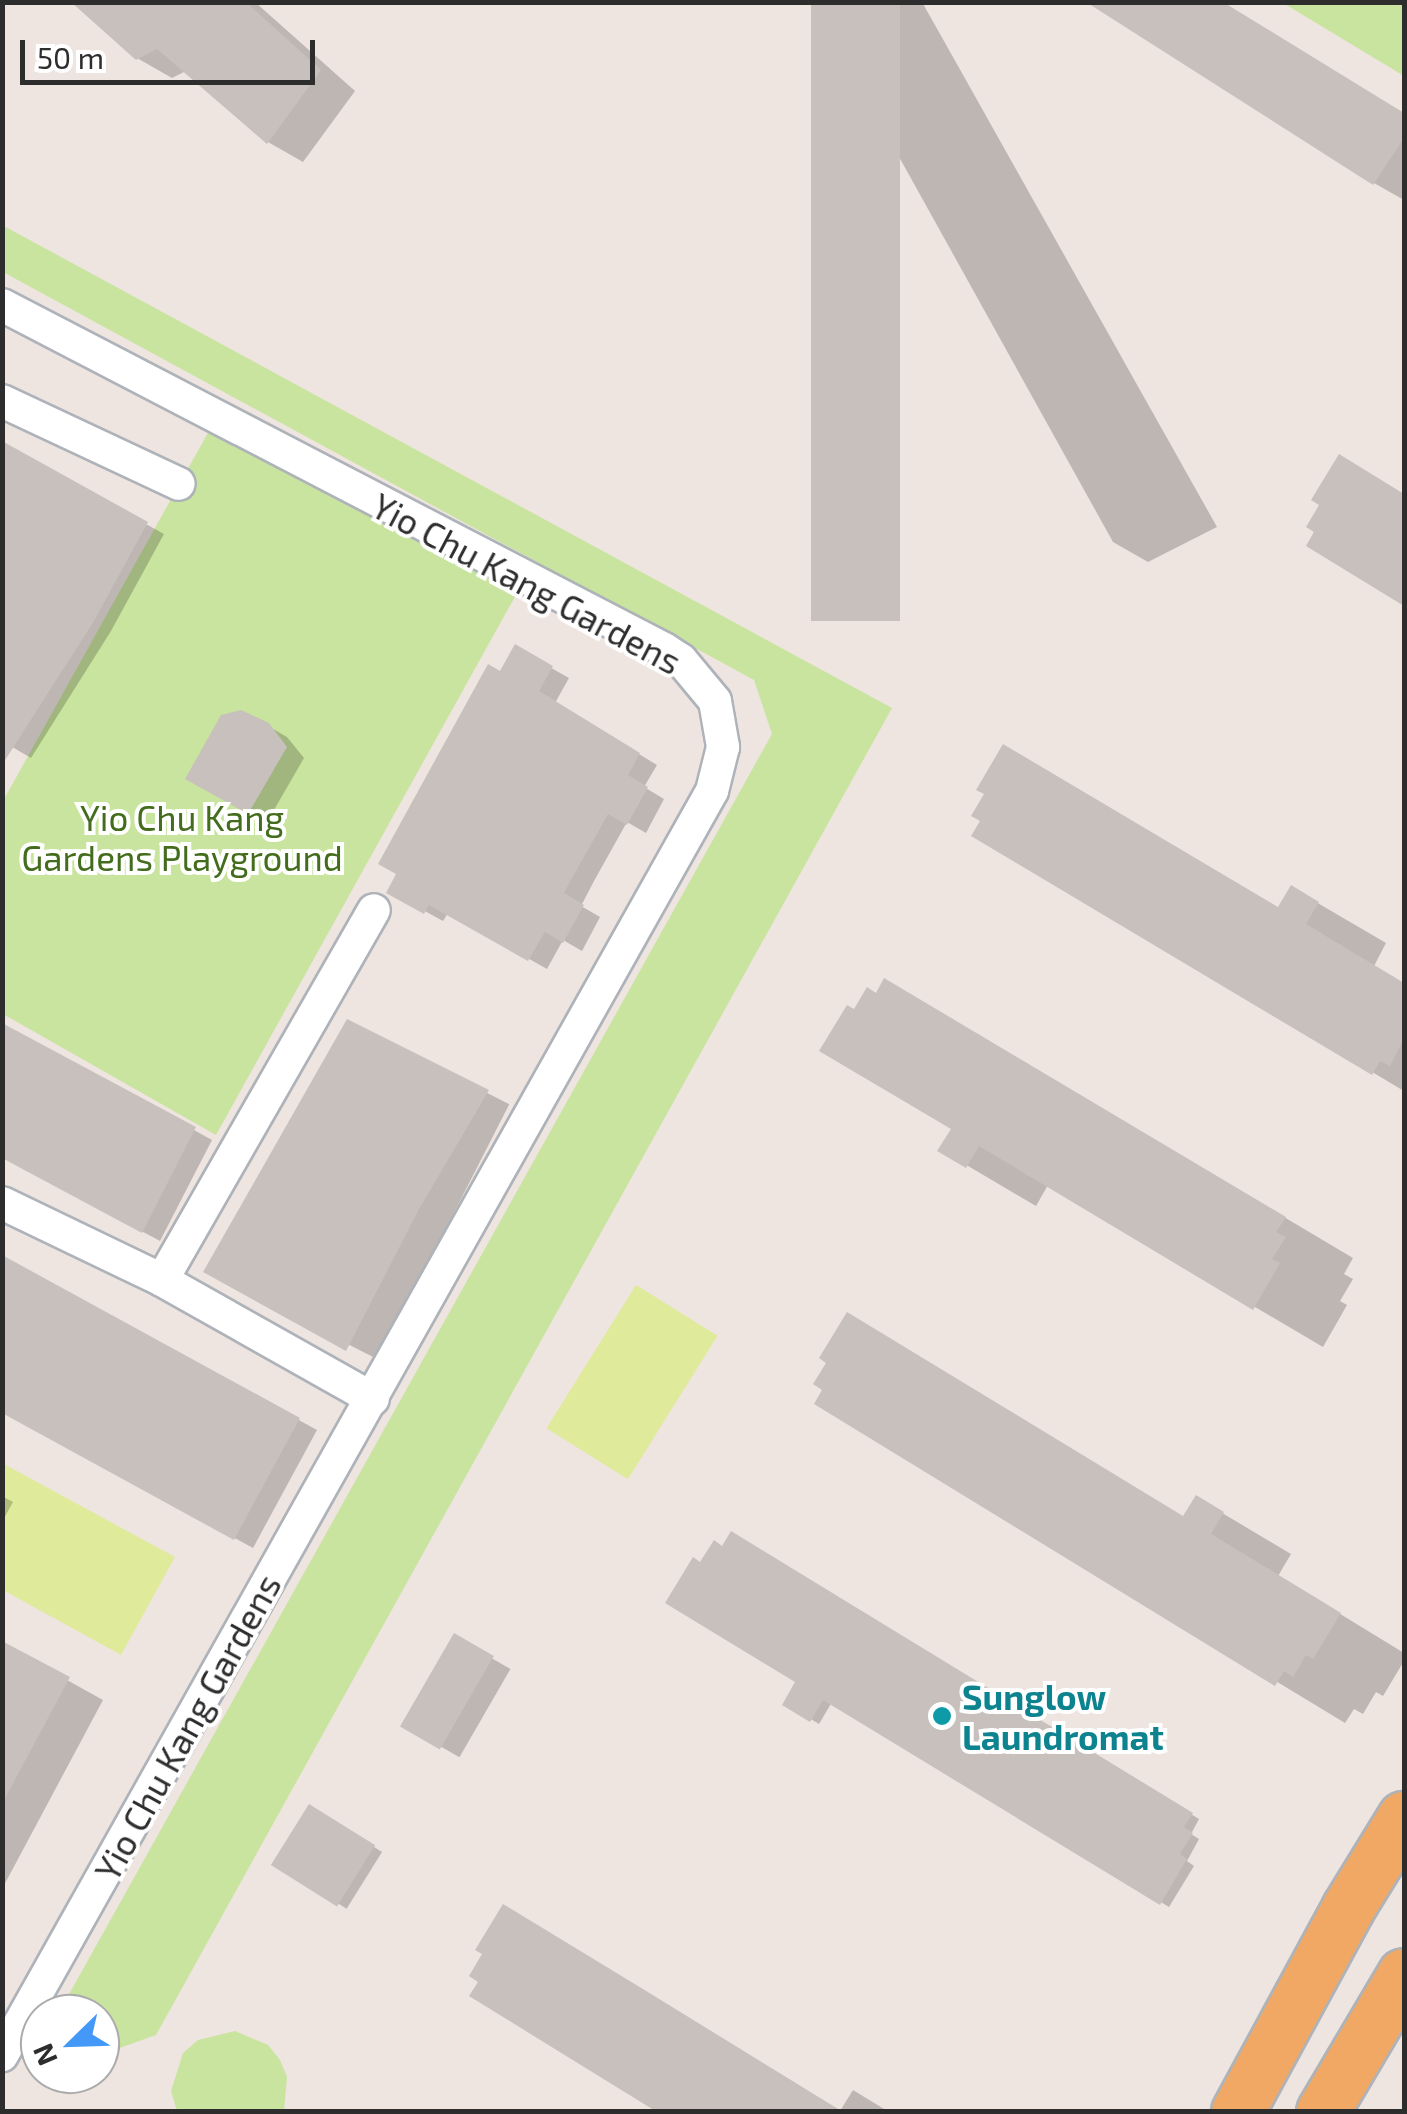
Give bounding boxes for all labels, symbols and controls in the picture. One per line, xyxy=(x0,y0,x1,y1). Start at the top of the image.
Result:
scale bar xyxy=(25,20,320,82)
text: 50 m xyxy=(37,39,104,75)
street label: Yio Chu Kang Gardens xyxy=(365,484,689,682)
park label: Yio Chu Kang Gardens Playground xyxy=(21,796,343,878)
street label: Yio Chu Kang Gardens xyxy=(85,1567,289,1887)
place label: Sunglow Laundromat xyxy=(962,1675,1164,1757)
marker: Sunglow Laundromat xyxy=(931,1705,953,1727)
north arrow xyxy=(20,1994,120,2094)
text: N xyxy=(25,2039,64,2071)

